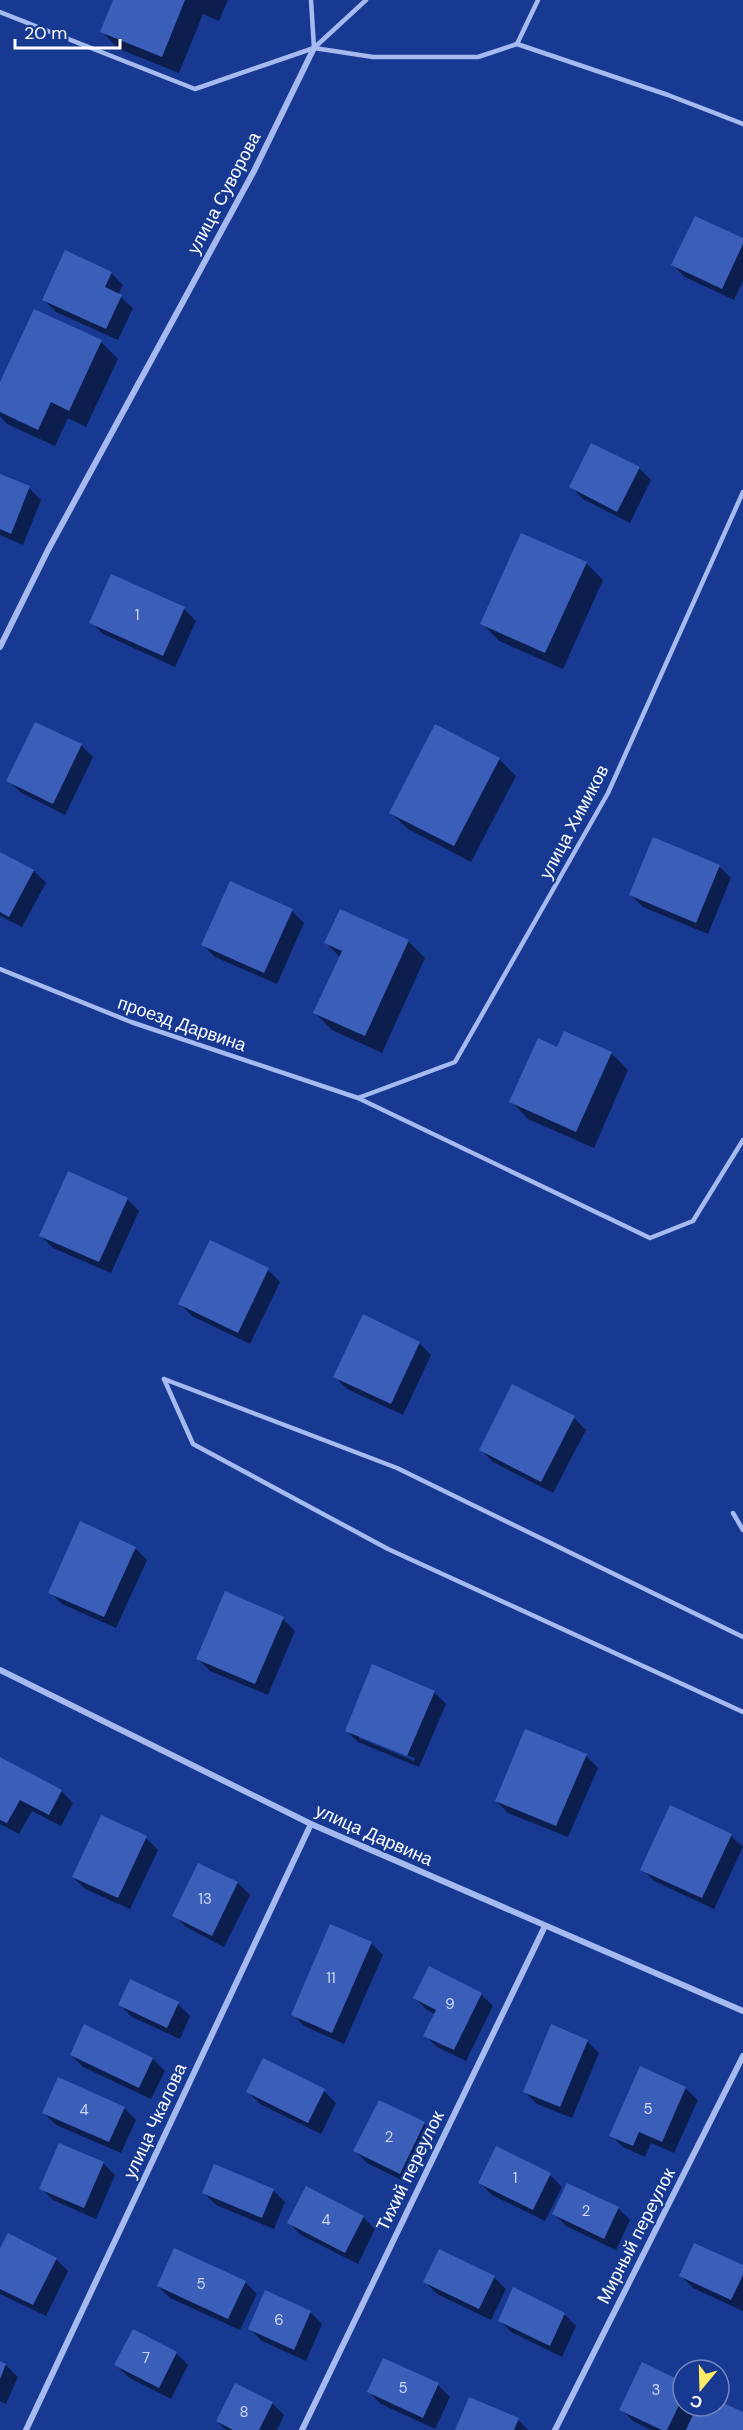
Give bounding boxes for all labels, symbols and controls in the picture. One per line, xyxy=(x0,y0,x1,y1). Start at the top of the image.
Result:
scale bar xyxy=(15,12,120,50)
text: 20 m xyxy=(24,21,67,45)
street label: улица Суворова xyxy=(182,127,267,258)
house number: 1 xyxy=(135,605,139,625)
street label: улица Химиков xyxy=(534,761,614,883)
street label: проезд Дарвина xyxy=(115,991,250,1058)
street label: улица Дарвина xyxy=(312,1798,437,1872)
house number: 13 xyxy=(198,1889,212,1909)
house number: 11 xyxy=(326,1968,336,1988)
house number: 9 xyxy=(445,1994,455,2014)
street label: улица Чкалова xyxy=(118,2059,193,2183)
house number: 5 xyxy=(643,2099,653,2119)
house number: 4 xyxy=(79,2100,89,2120)
street label: Тихий переулок xyxy=(371,2107,450,2235)
house number: 2 xyxy=(385,2127,393,2147)
street label: Мирный переулок xyxy=(591,2164,681,2308)
house number: 1 xyxy=(513,2168,517,2188)
house number: 2 xyxy=(582,2201,590,2221)
house number: 4 xyxy=(321,2210,331,2230)
house number: 5 xyxy=(196,2274,206,2294)
house number: 6 xyxy=(274,2310,284,2330)
house number: 7 xyxy=(142,2348,150,2368)
north arrow xyxy=(671,2358,731,2418)
house number: 5 xyxy=(398,2378,408,2398)
house number: 3 xyxy=(652,2380,660,2400)
text: С xyxy=(687,2390,705,2414)
house number: 8 xyxy=(239,2402,249,2422)

